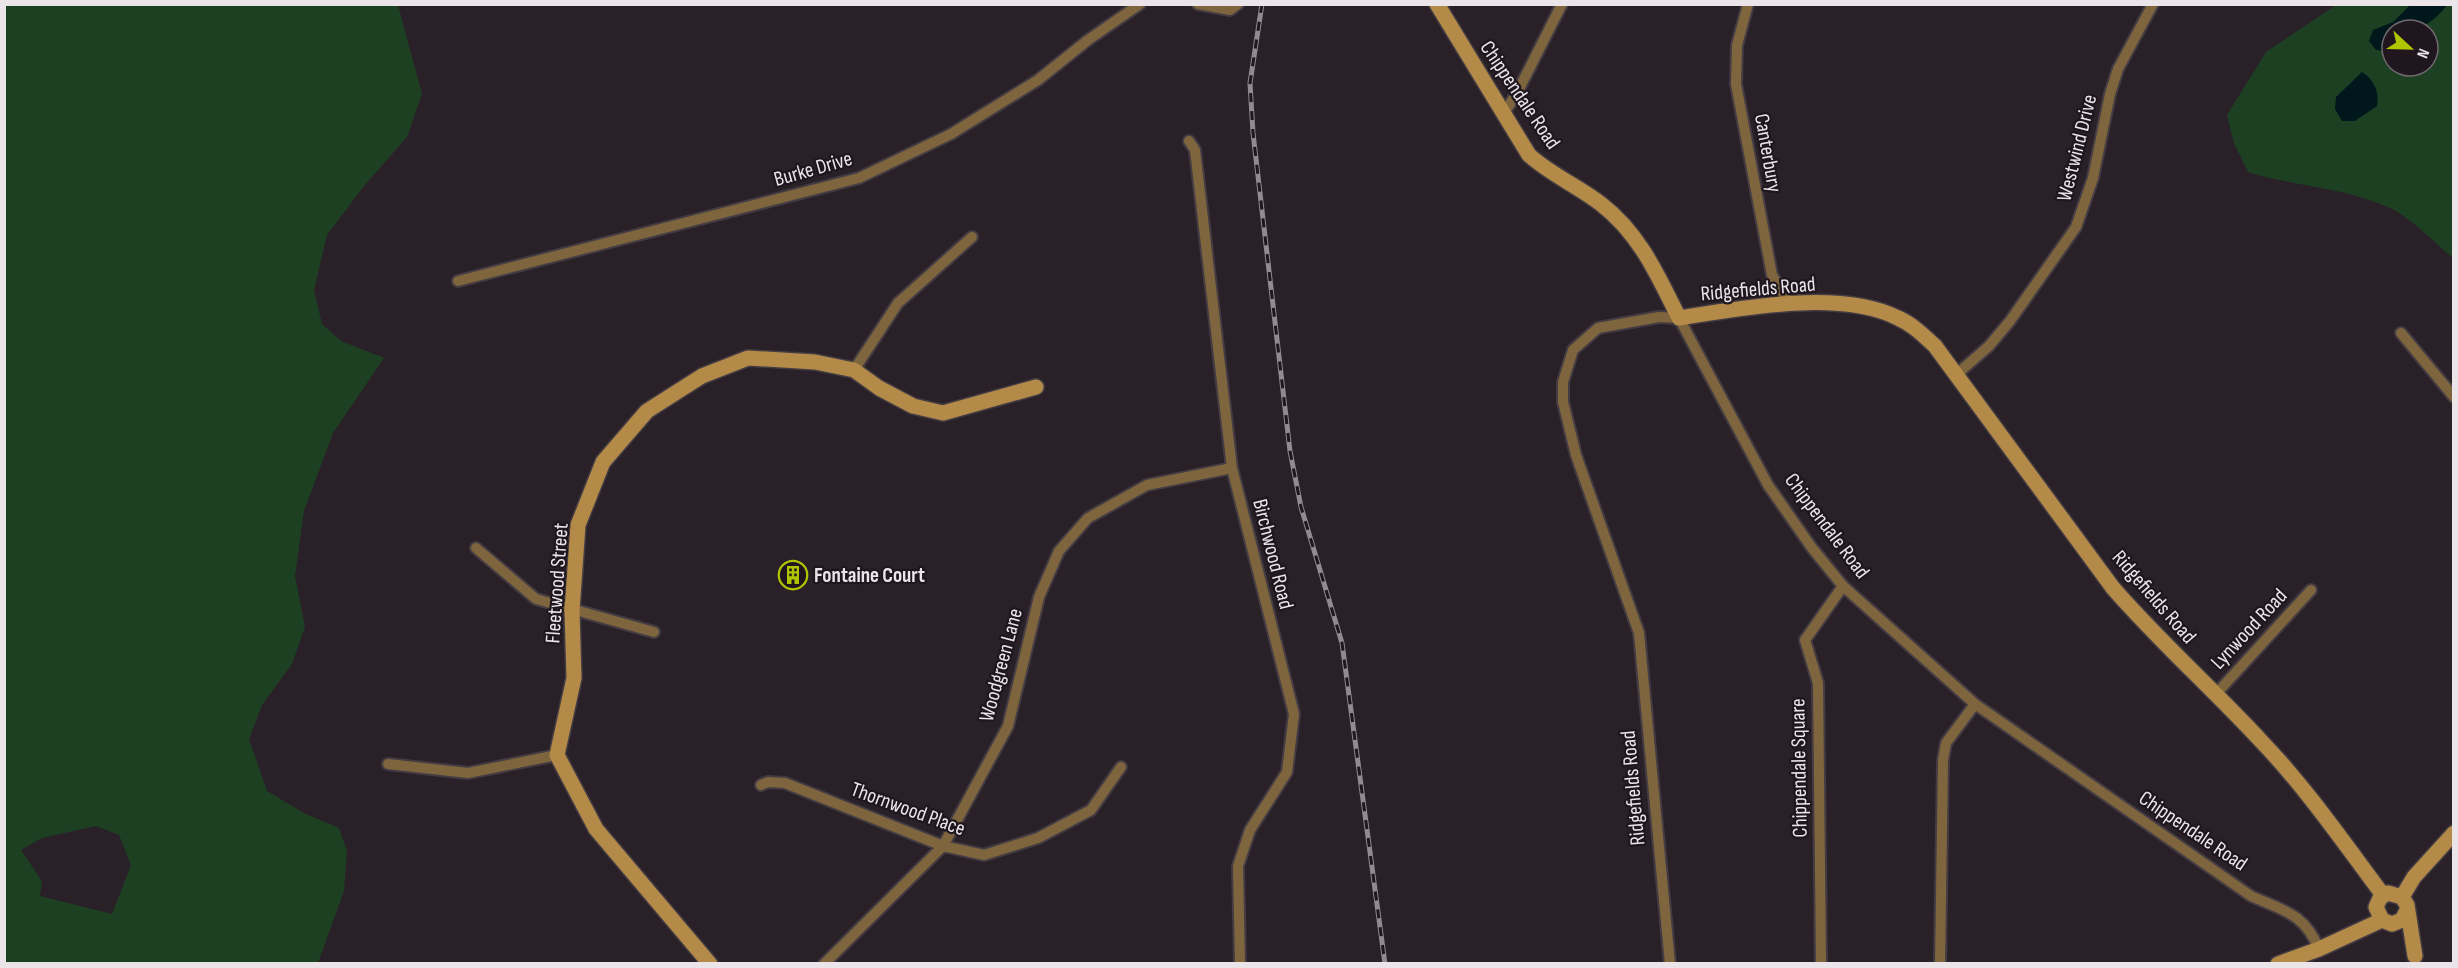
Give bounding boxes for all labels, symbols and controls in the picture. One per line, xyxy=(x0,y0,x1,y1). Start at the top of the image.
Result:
north arrow xyxy=(2380,18,2440,78)
street label: Chippendale Road xyxy=(1475,36,1565,154)
text: N xyxy=(2412,46,2433,61)
street label: Westwind Drive xyxy=(2052,92,2102,204)
street label: Canterbury xyxy=(1749,112,1787,194)
street label: Burke Drive xyxy=(771,146,855,192)
street label: Ridgefields Road xyxy=(1700,272,1816,306)
street label: Chippendale Road xyxy=(1779,468,1875,584)
street label: Birchwood Road xyxy=(1247,496,1299,612)
street label: Fleetwood Street xyxy=(540,522,574,644)
street label: Ridgefields Road xyxy=(2107,545,2201,649)
building icon: Fontaine Court xyxy=(777,559,809,591)
place label: Fontaine Court xyxy=(814,563,925,588)
street label: Lynwood Road xyxy=(2206,584,2292,674)
street label: Woodgreen Lane xyxy=(974,606,1028,724)
street label: Chippendale Square xyxy=(1785,698,1813,838)
street label: Ridgefields Road xyxy=(1616,730,1650,846)
street label: Thornwood Place xyxy=(847,777,969,841)
street label: Chippendale Road xyxy=(2134,786,2252,876)

